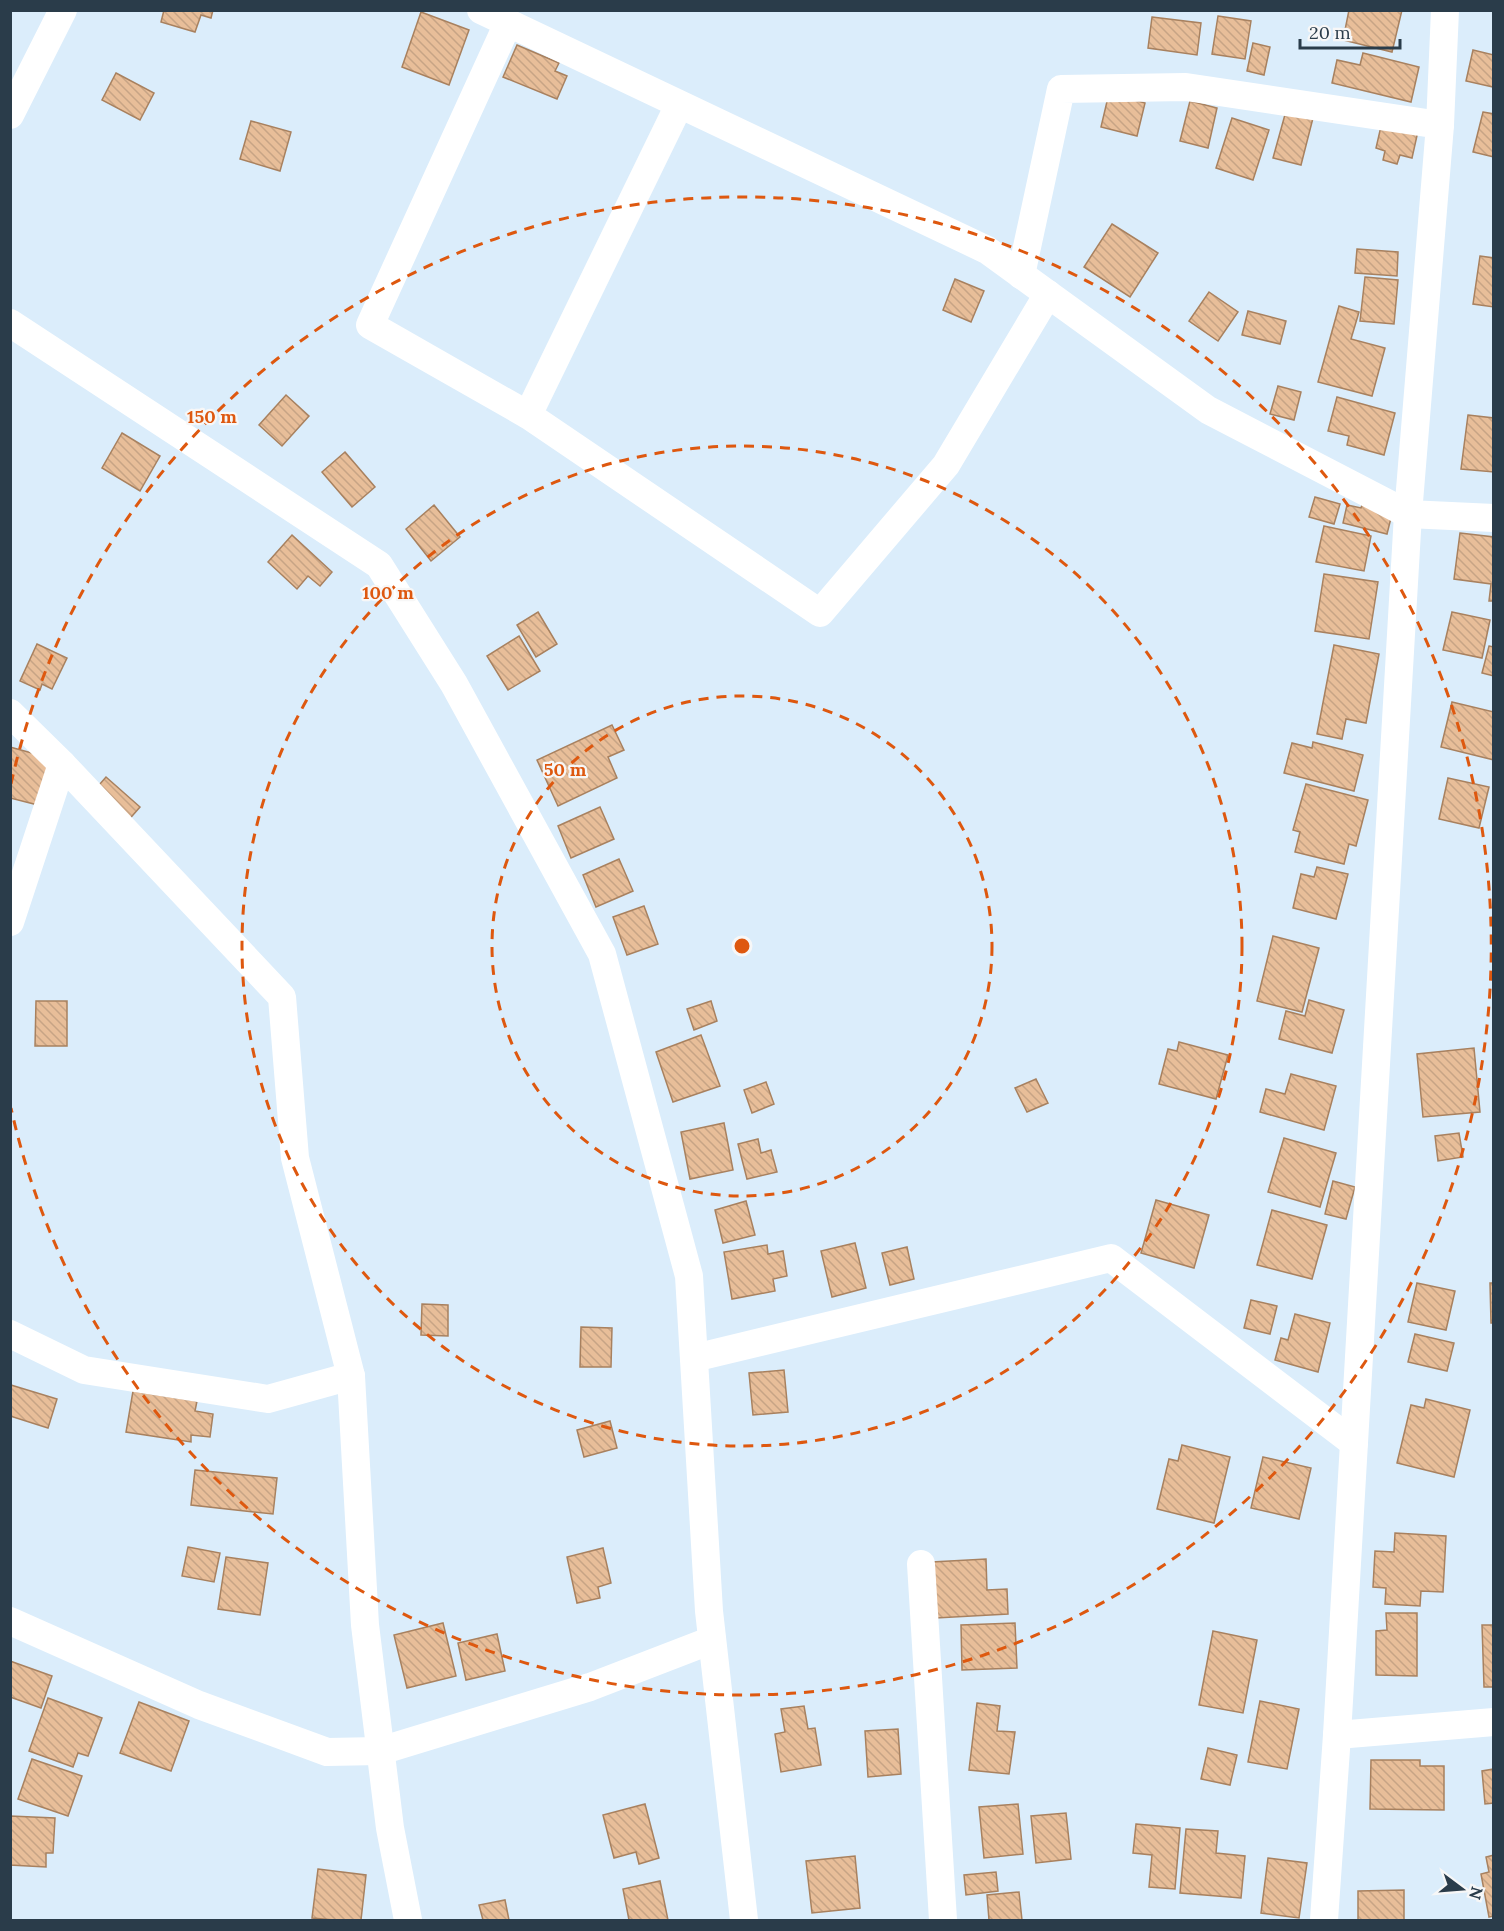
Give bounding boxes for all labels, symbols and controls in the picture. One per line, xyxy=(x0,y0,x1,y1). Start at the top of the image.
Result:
scale bar xyxy=(1300,12,1400,50)
text: 20 m xyxy=(1309,21,1351,44)
text: 150 m xyxy=(187,405,237,428)
text: 100 m xyxy=(362,581,414,604)
text: 50 m xyxy=(544,758,587,781)
centre of rings xyxy=(732,936,752,956)
north arrow xyxy=(1432,1859,1492,1919)
text: N xyxy=(1465,1884,1488,1902)

